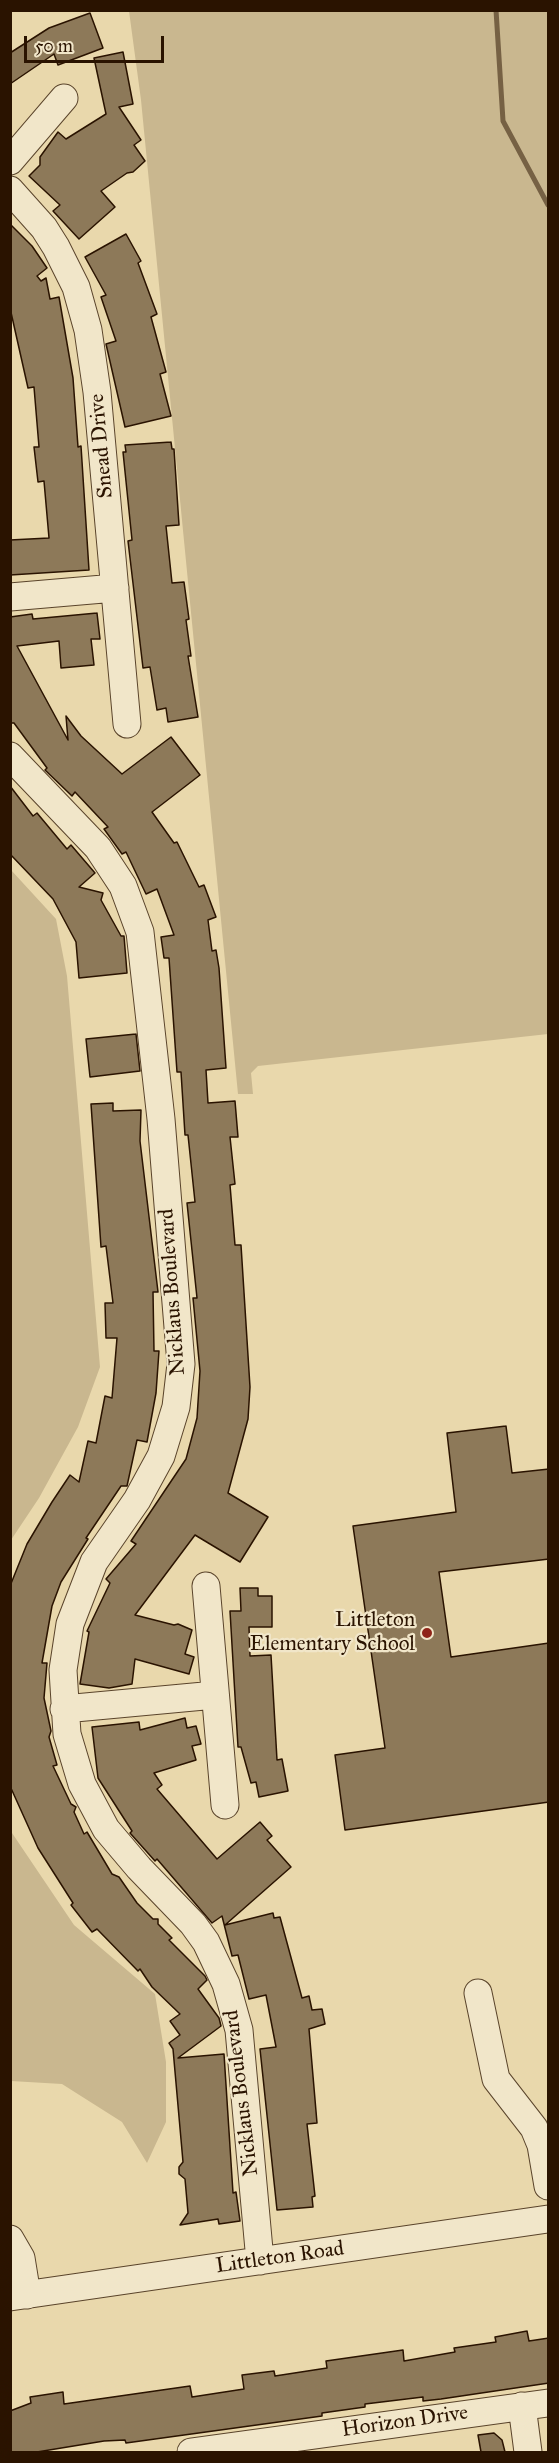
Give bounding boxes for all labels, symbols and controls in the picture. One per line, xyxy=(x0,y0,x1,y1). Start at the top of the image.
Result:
scale bar xyxy=(27,24,166,62)
text: 50 m xyxy=(35,35,73,57)
street label: Snead Drive xyxy=(85,393,119,499)
street label: Nicklaus Boulevard xyxy=(155,1208,191,1376)
place label: Littleton Elementary School xyxy=(250,1608,415,1658)
marker: Littleton Elementary School xyxy=(420,1626,434,1640)
street label: Nicklaus Boulevard xyxy=(219,2008,265,2178)
street label: Littleton Road xyxy=(214,2237,346,2279)
street label: Horizon Drive xyxy=(340,2401,470,2443)

